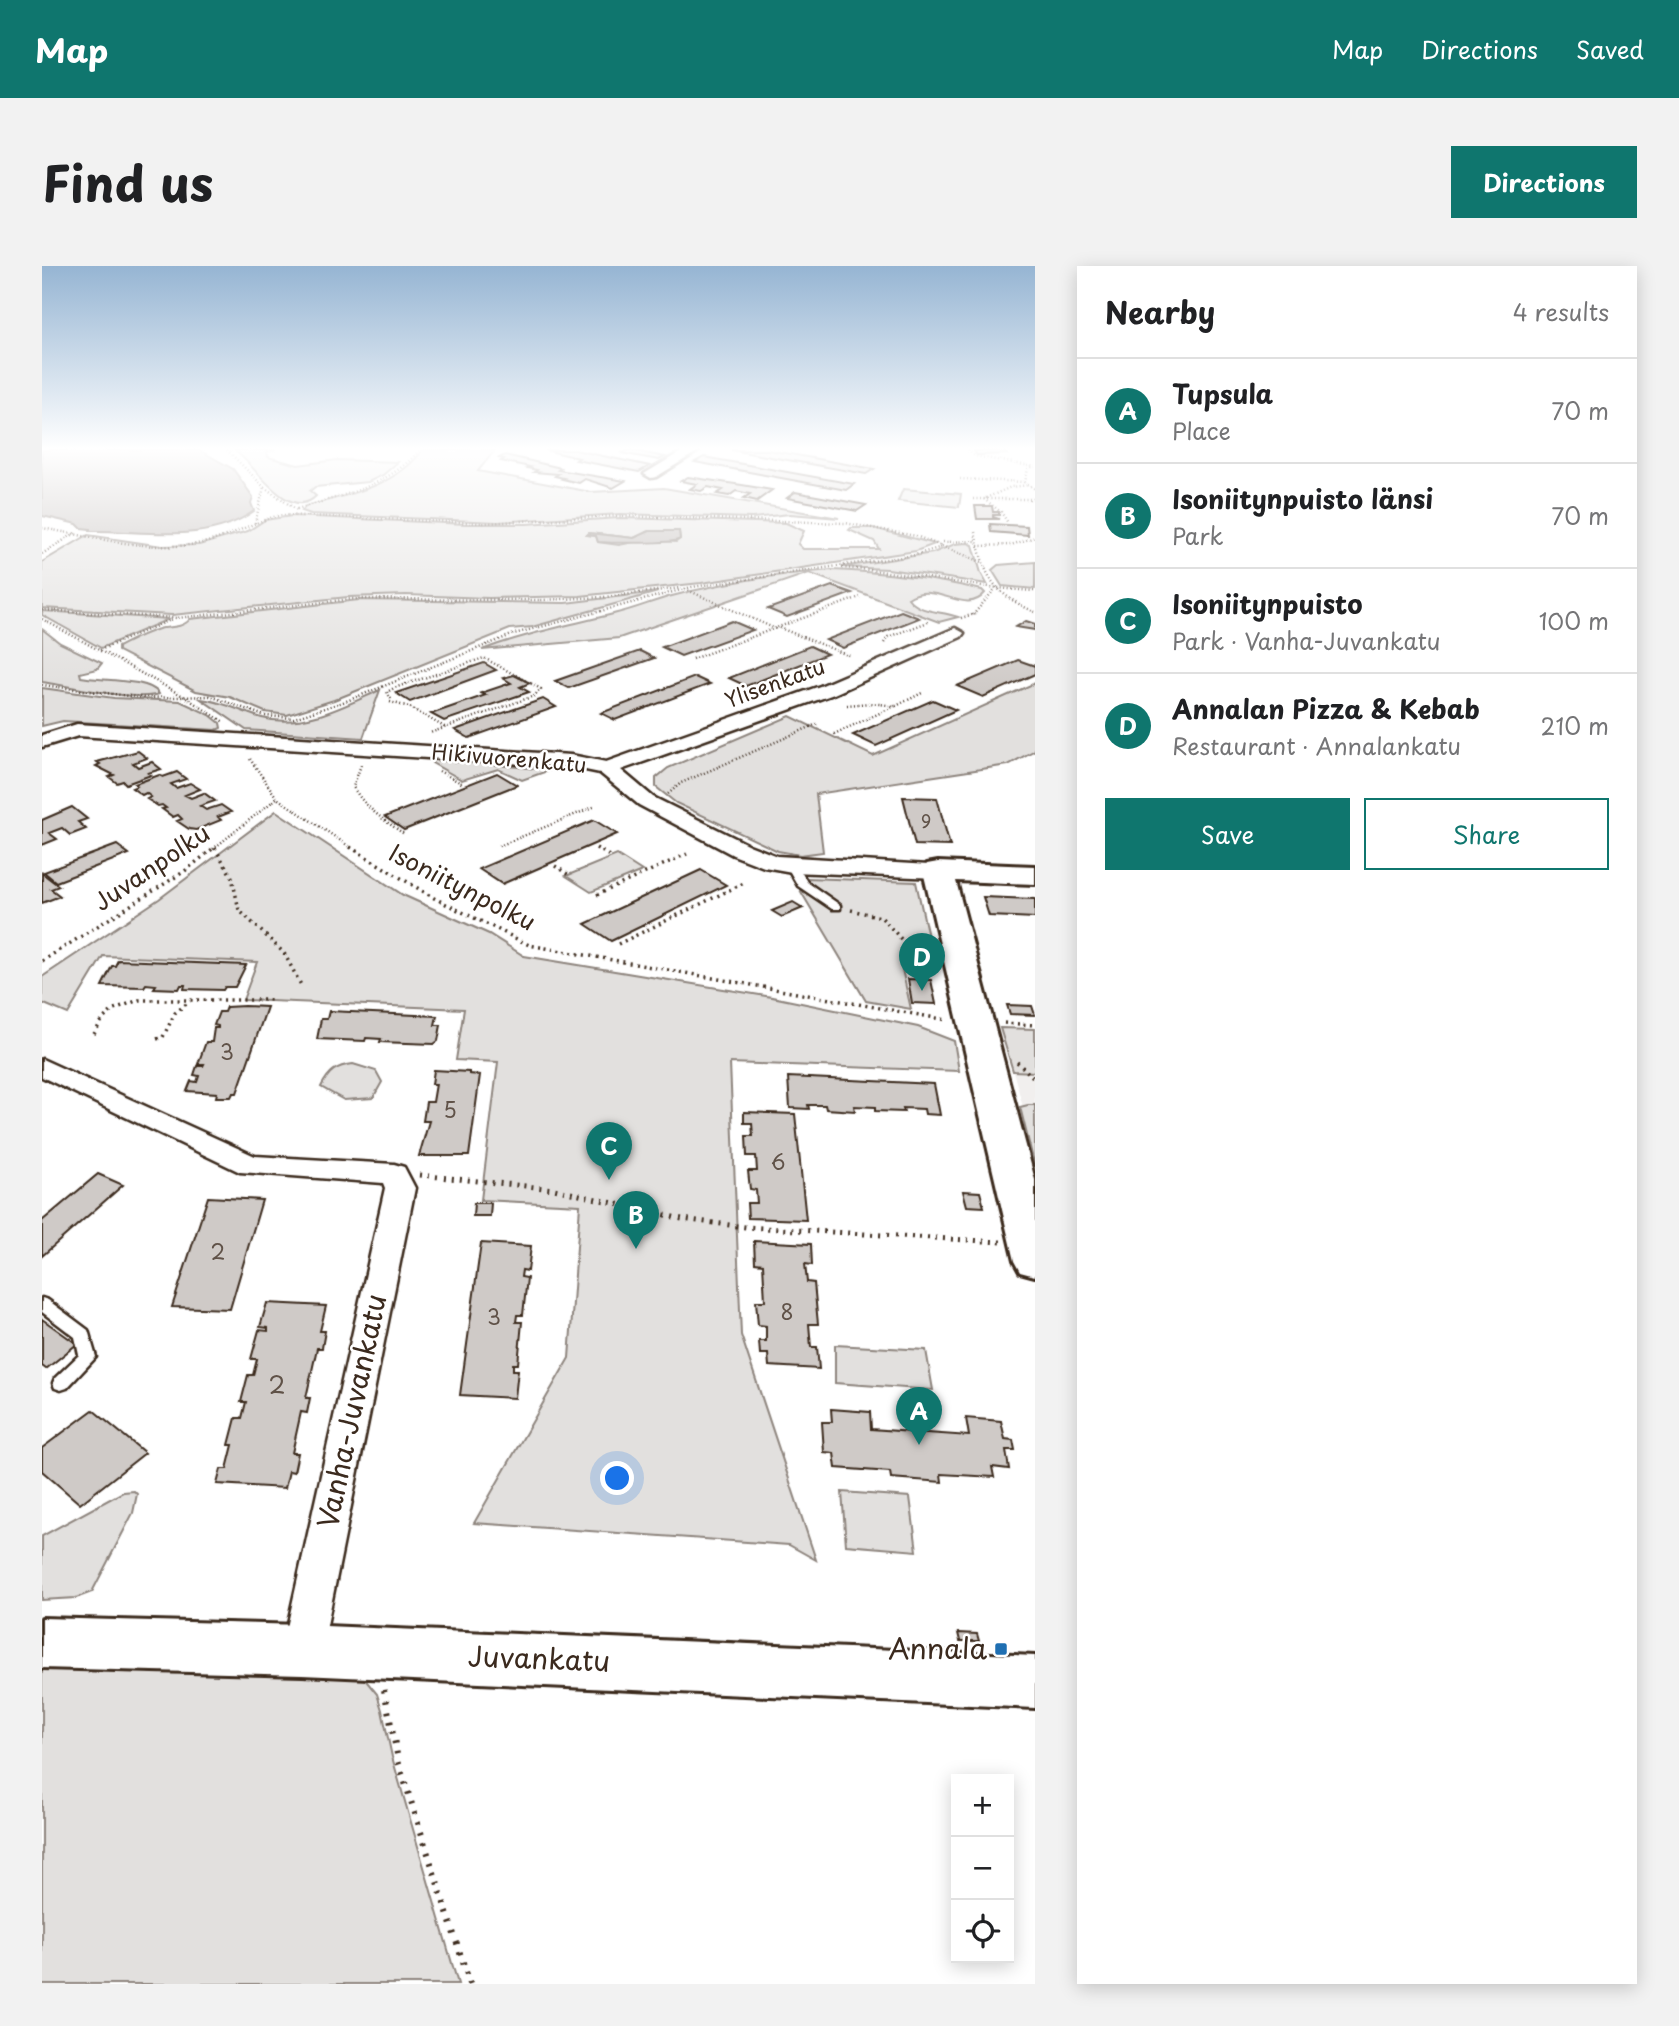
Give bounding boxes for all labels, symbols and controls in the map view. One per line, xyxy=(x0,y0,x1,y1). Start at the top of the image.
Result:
text: Map xyxy=(35,24,108,74)
text: Map xyxy=(1332,31,1383,67)
text: Directions xyxy=(1421,31,1538,67)
text: Saved xyxy=(1576,31,1644,67)
text: Find us xyxy=(42,145,213,219)
button: Directions xyxy=(1451,146,1637,218)
text: Nearby xyxy=(1105,289,1215,334)
text: 4 results xyxy=(1513,294,1609,329)
text: Tupsula xyxy=(1172,374,1273,413)
text: A xyxy=(1119,393,1137,428)
text: 70 m xyxy=(1551,393,1609,428)
text: Place xyxy=(1172,413,1231,448)
text: Isoniitynpuisto länsi xyxy=(1172,479,1433,518)
text: B xyxy=(1120,498,1136,533)
text: 70 m xyxy=(1551,498,1609,533)
text: Park xyxy=(1172,518,1223,553)
text: Isoniitynpuisto xyxy=(1172,584,1363,623)
text: C xyxy=(1119,603,1137,638)
text: 100 m xyxy=(1539,603,1609,638)
text: Park · Vanha-Juvankatu xyxy=(1172,623,1441,658)
street label: Ylisenkatu xyxy=(720,649,829,715)
text: Annalan Pizza & Kebab xyxy=(1172,689,1480,728)
text: D xyxy=(1119,708,1137,743)
text: 210 m xyxy=(1541,708,1609,743)
text: Restaurant · Annalankatu xyxy=(1172,728,1461,763)
street label: Hikivuorenkatu xyxy=(430,734,588,780)
button: Save xyxy=(1105,798,1350,870)
button: Share xyxy=(1364,798,1609,870)
house number: 9 xyxy=(921,807,931,834)
street label: Juvanpolku xyxy=(86,814,216,919)
street label: Isoniitynpolku xyxy=(383,834,543,939)
pin: D xyxy=(899,933,945,991)
house number: 3 xyxy=(220,1035,234,1067)
house number: 5 xyxy=(443,1093,457,1125)
pin: C xyxy=(586,1122,632,1180)
house number: 6 xyxy=(771,1145,785,1177)
pin: B xyxy=(613,1191,659,1249)
house number: 2 xyxy=(211,1235,225,1267)
street label: Vanha-Juvankatu xyxy=(305,1289,396,1532)
house number: 8 xyxy=(780,1295,794,1327)
house number: 3 xyxy=(487,1300,501,1332)
house number: 2 xyxy=(269,1366,286,1402)
pin: A xyxy=(896,1387,942,1445)
your location xyxy=(600,1461,634,1495)
place label: Annala xyxy=(888,1626,987,1669)
street label: Juvankatu xyxy=(467,1634,611,1681)
marker: Annala xyxy=(993,1641,1009,1657)
map controls xyxy=(951,1774,1014,1963)
button: + xyxy=(951,1774,1014,1837)
button: − xyxy=(951,1837,1014,1900)
button: locate xyxy=(951,1900,1014,1963)

